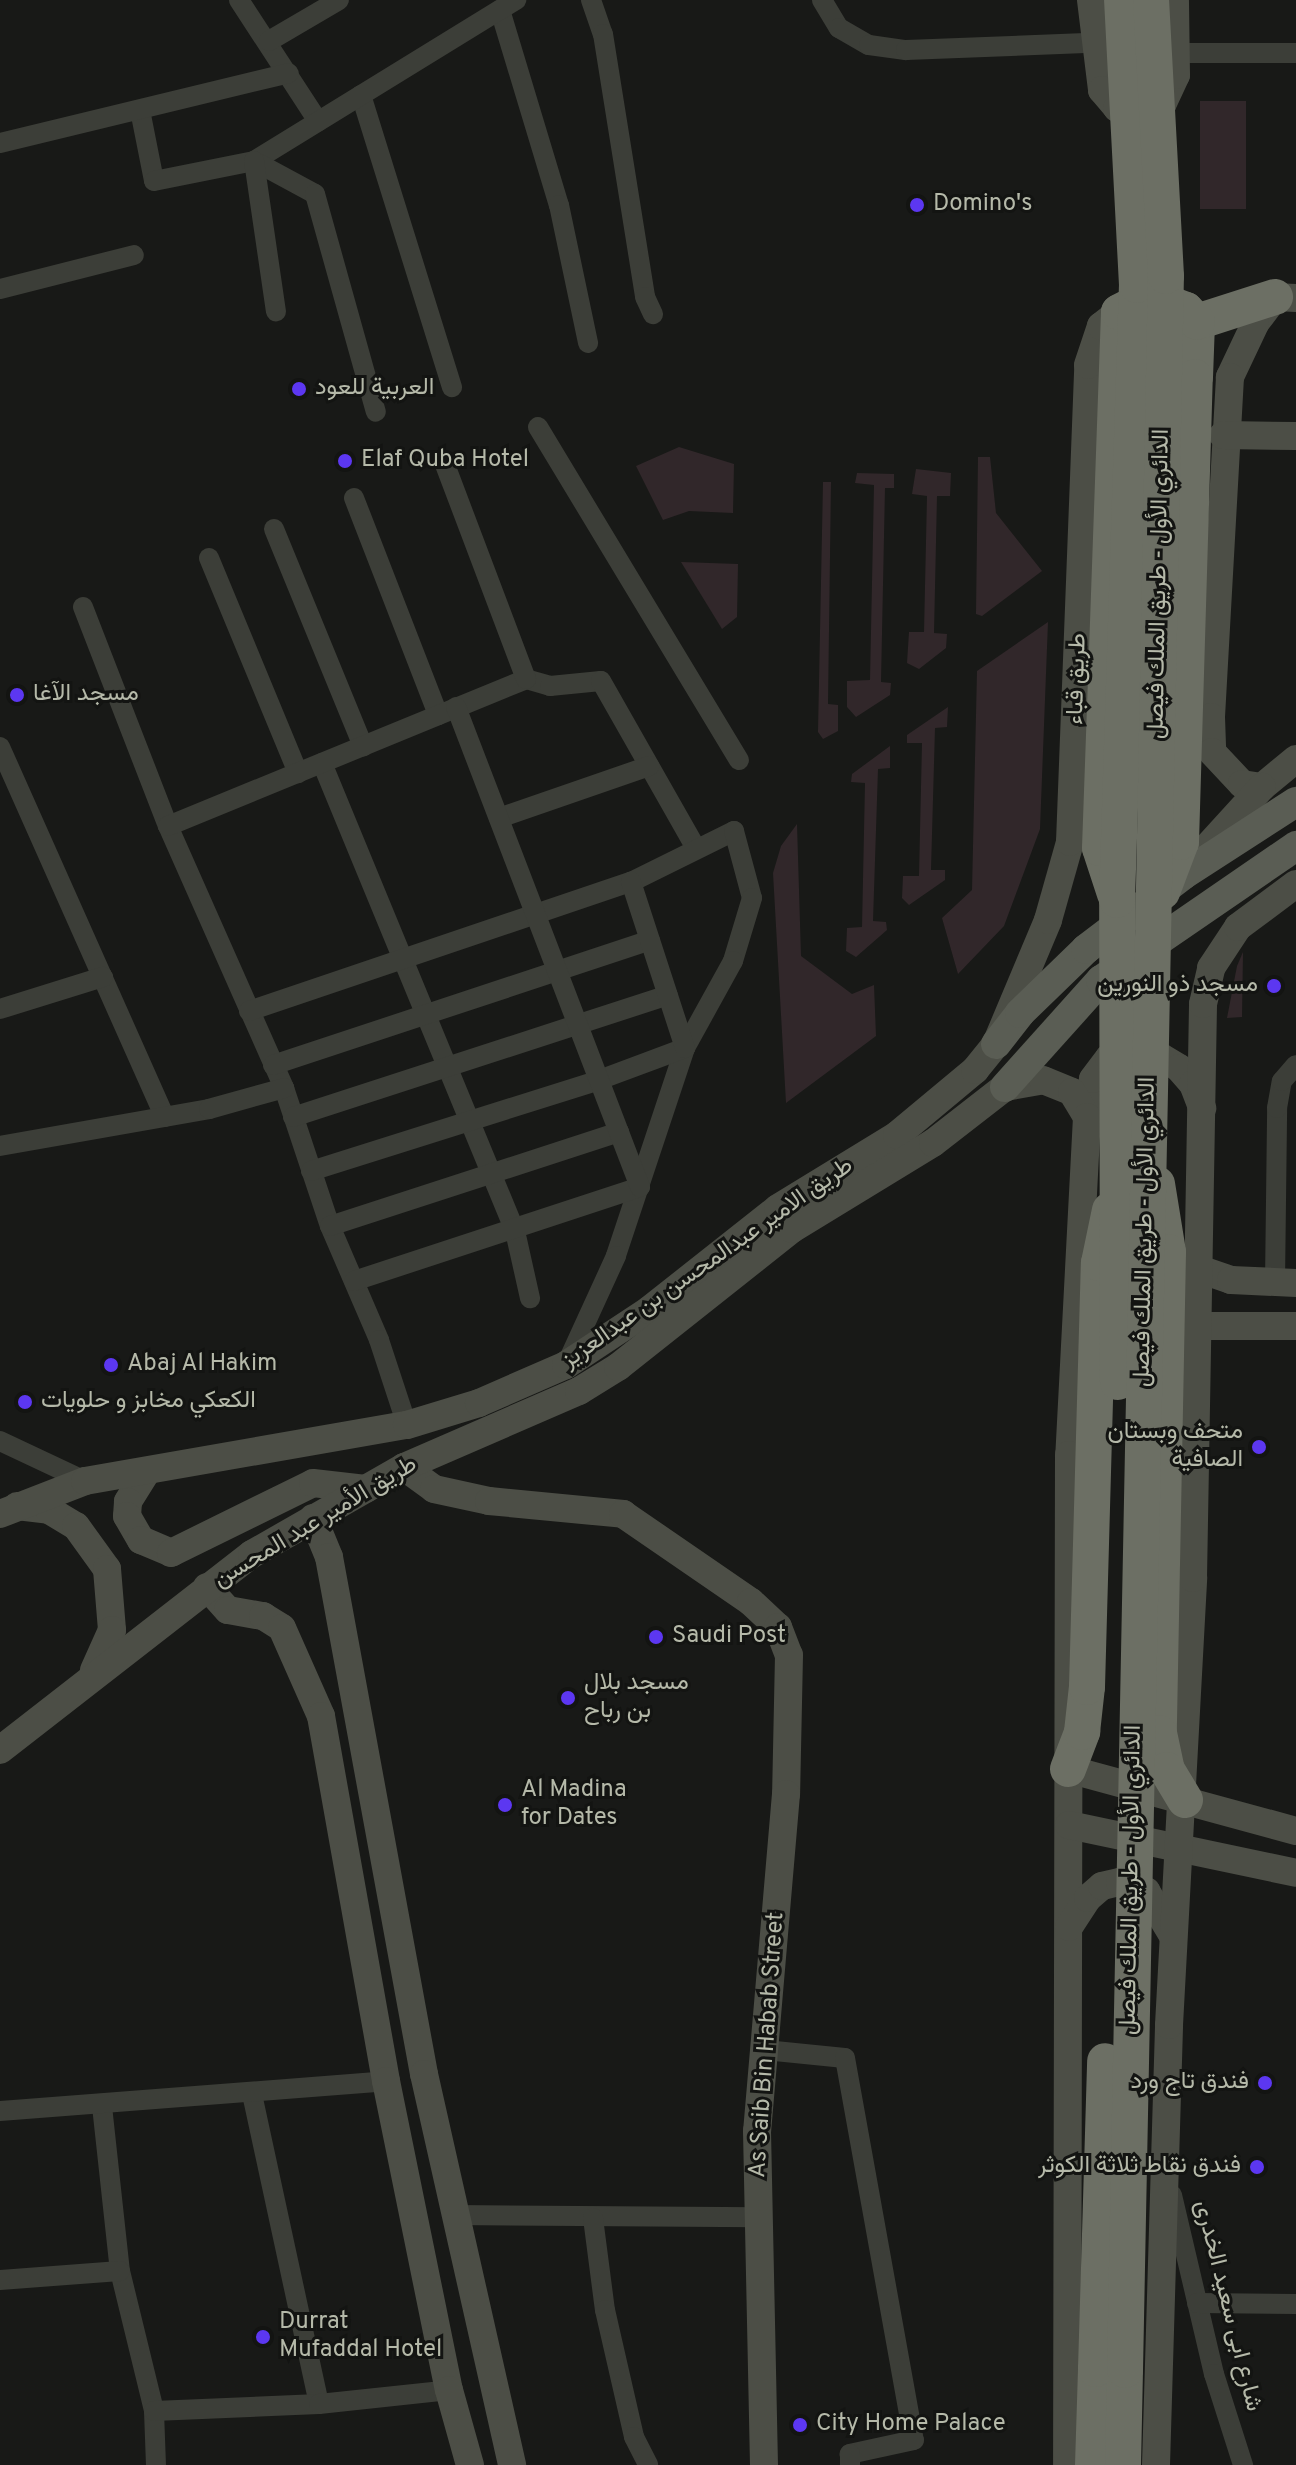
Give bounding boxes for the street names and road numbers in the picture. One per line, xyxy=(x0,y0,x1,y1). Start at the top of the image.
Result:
street label: الدائري الأول - طريق الملك فيصل xyxy=(1143,429,1177,739)
street label: طريق قباء xyxy=(1062,633,1094,725)
street label: الدائري الأول - طريق الملك فيصل xyxy=(1129,1077,1163,1387)
street label: طريق الامير عبدالمحسن بن عبدالعزيز xyxy=(557,1152,859,1376)
street label: طريق الأمير عبد المحسن xyxy=(209,1451,423,1595)
street label: الدائري الأول - طريق الملك فيصل xyxy=(1115,1725,1149,2035)
street label: As Saib Bin Habab Street xyxy=(744,1911,792,2179)
street label: شارع ابى سعيد الخدرى xyxy=(1187,2197,1267,2415)

